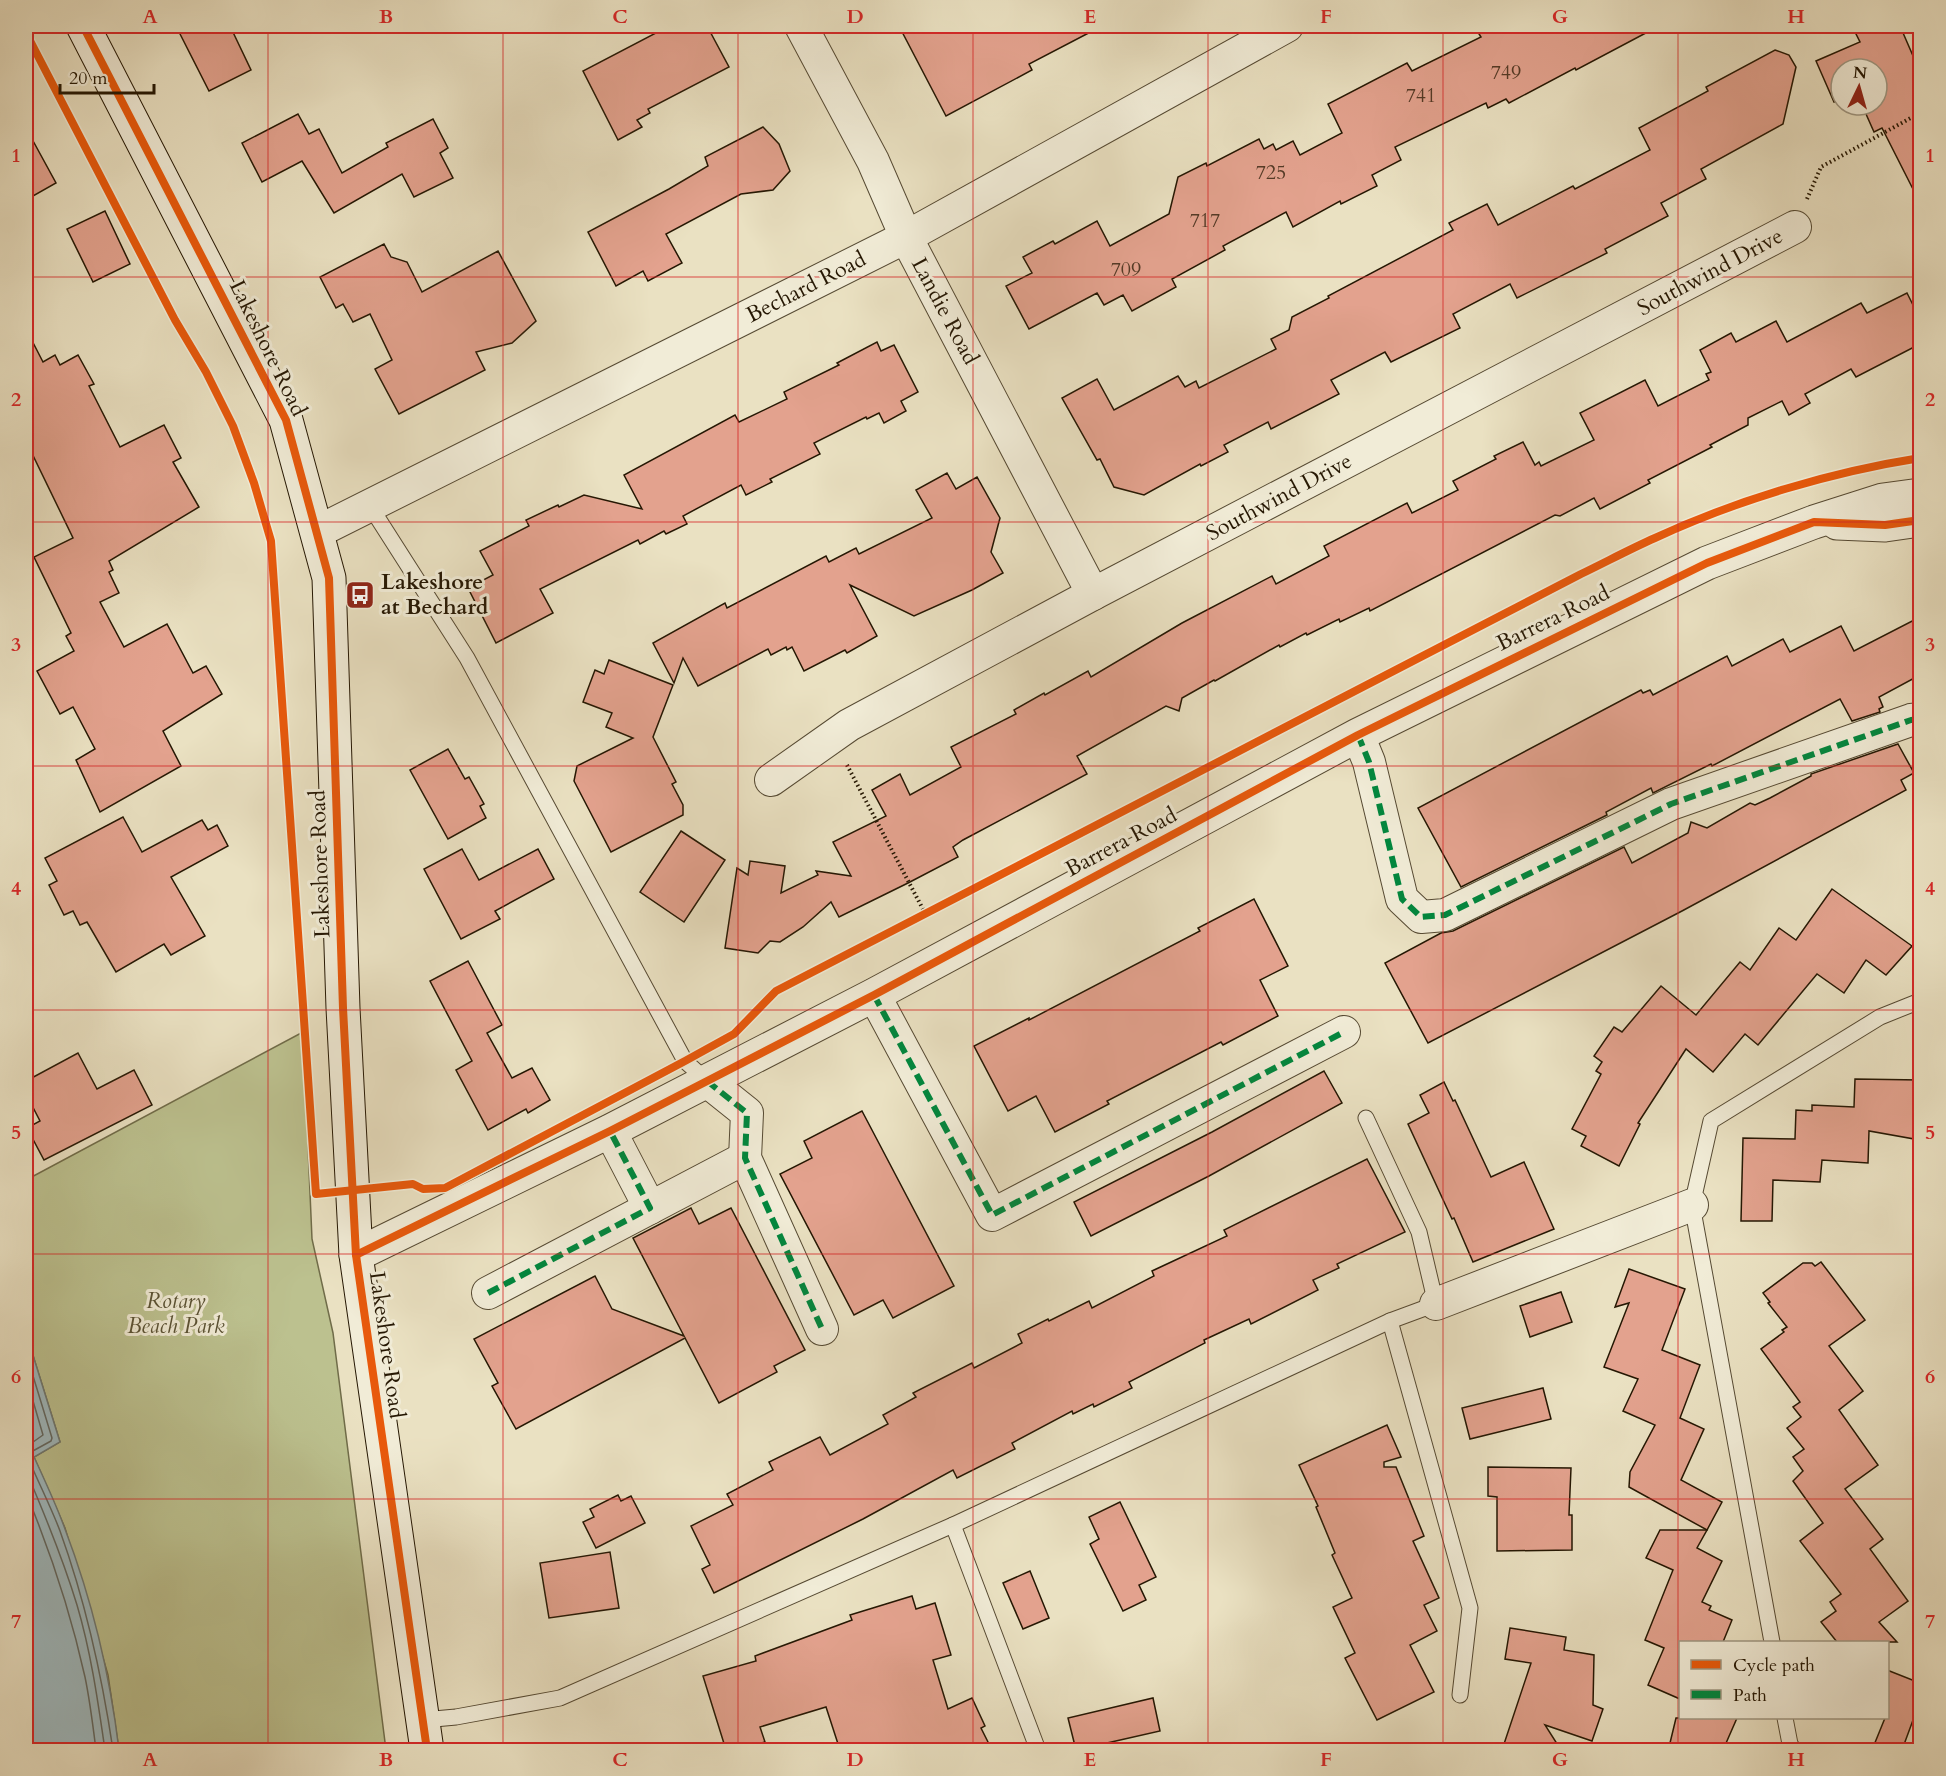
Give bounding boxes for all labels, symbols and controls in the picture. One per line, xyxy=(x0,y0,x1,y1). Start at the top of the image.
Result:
text: A xyxy=(142,3,158,30)
text: B xyxy=(379,3,393,30)
text: C xyxy=(612,3,628,30)
text: D xyxy=(846,3,864,30)
text: E xyxy=(1084,3,1096,30)
text: F xyxy=(1320,3,1332,30)
text: G xyxy=(1552,3,1568,30)
text: H xyxy=(1787,3,1805,30)
scale bar xyxy=(60,57,154,95)
north arrow xyxy=(1829,57,1889,117)
house number: 749 xyxy=(1491,59,1521,86)
text: N xyxy=(1852,61,1868,85)
text: 20 m xyxy=(69,66,108,91)
house number: 741 xyxy=(1406,82,1436,109)
text: 1 xyxy=(11,142,21,169)
text: 1 xyxy=(1925,142,1935,169)
house number: 725 xyxy=(1256,159,1286,186)
house number: 717 xyxy=(1190,207,1220,234)
street label: Southwind Drive xyxy=(1632,221,1788,323)
street label: Bechard Road xyxy=(741,244,871,330)
street label: Landie Road xyxy=(904,252,986,370)
house number: 709 xyxy=(1111,256,1141,283)
street label: Lakeshore Road xyxy=(222,275,314,421)
text: 2 xyxy=(11,386,21,413)
text: 2 xyxy=(1925,386,1935,413)
street label: Southwind Drive xyxy=(1201,446,1357,548)
place label: Lakeshore at Bechard xyxy=(381,567,489,622)
street label: Barrera Road xyxy=(1491,578,1615,658)
bus stop icon: Lakeshore at Bechard xyxy=(344,579,376,611)
text: 3 xyxy=(11,631,21,658)
text: 3 xyxy=(1925,631,1935,658)
street label: Lakeshore Road xyxy=(302,789,338,939)
street label: Barrera Road xyxy=(1060,800,1182,884)
text: 4 xyxy=(11,875,21,902)
text: 4 xyxy=(1925,875,1935,902)
text: 5 xyxy=(11,1119,21,1146)
text: 5 xyxy=(1925,1119,1935,1146)
street label: Lakeshore Road xyxy=(362,1270,412,1421)
park label: Rotary Beach Park xyxy=(127,1286,225,1341)
text: 6 xyxy=(11,1363,21,1390)
text: 6 xyxy=(1925,1363,1935,1390)
text: 7 xyxy=(11,1608,21,1635)
text: 7 xyxy=(1925,1608,1935,1635)
legend xyxy=(1679,1641,1889,1719)
text: Cycle path xyxy=(1733,1653,1815,1678)
text: Path xyxy=(1733,1683,1767,1708)
text: A xyxy=(142,1746,158,1773)
text: B xyxy=(379,1746,393,1773)
text: C xyxy=(612,1746,628,1773)
text: D xyxy=(846,1746,864,1773)
text: E xyxy=(1084,1746,1096,1773)
text: F xyxy=(1320,1746,1332,1773)
text: G xyxy=(1552,1746,1568,1773)
text: H xyxy=(1787,1746,1805,1773)

